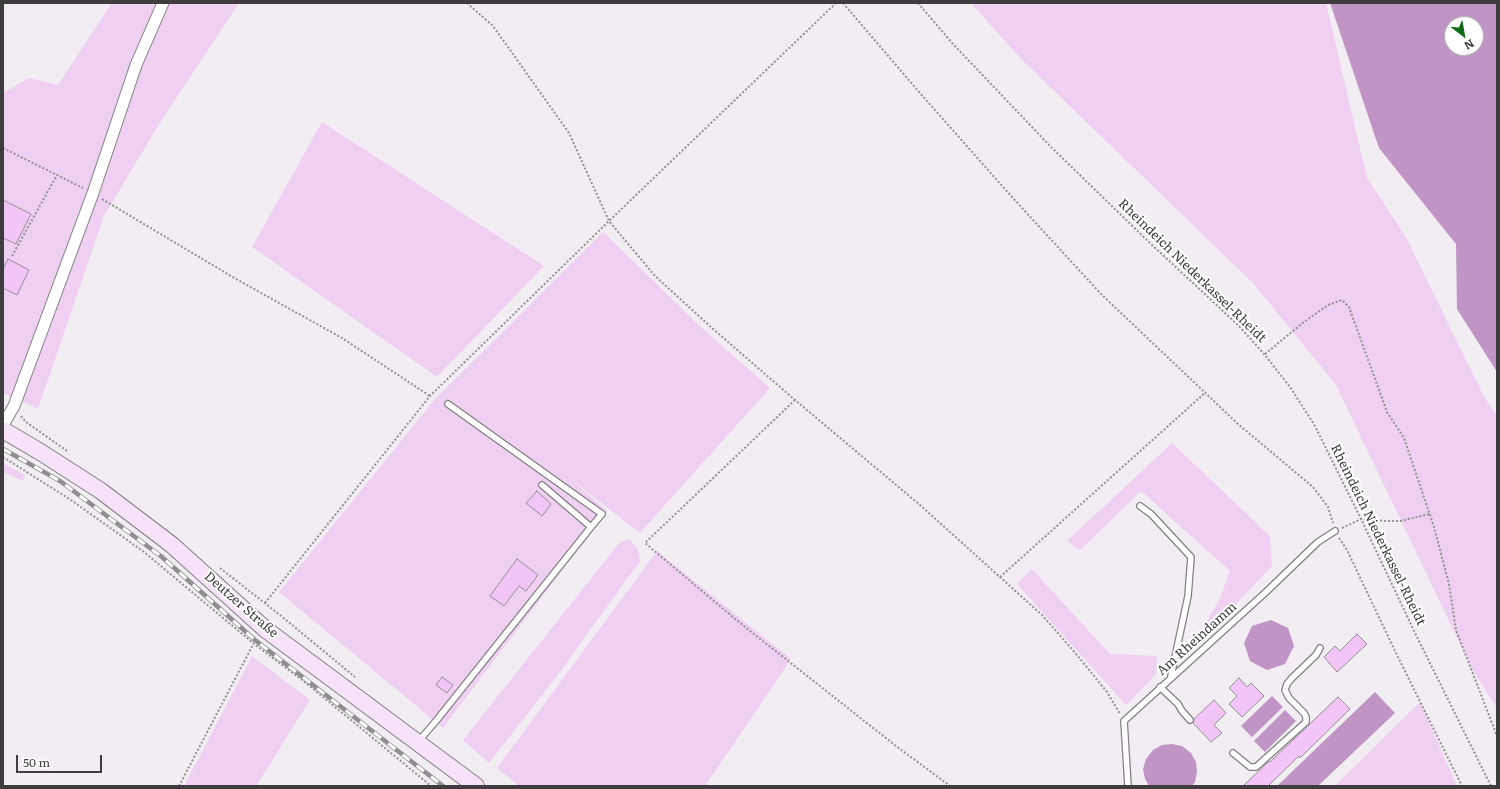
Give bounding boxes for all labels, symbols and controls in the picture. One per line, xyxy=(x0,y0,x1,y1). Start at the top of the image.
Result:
north arrow xyxy=(1444,16,1484,56)
text: N xyxy=(1462,36,1478,55)
street label: Rheindeich Niederkassel-Rheidt xyxy=(1115,196,1269,346)
street label: Rheindeich Niederkassel-Rheidt xyxy=(1327,442,1429,628)
street label: Deutzer Straße xyxy=(201,569,281,641)
street label: Am Rheindamm xyxy=(1154,599,1240,679)
scale bar xyxy=(18,747,104,773)
text: 50 m xyxy=(23,753,50,771)

